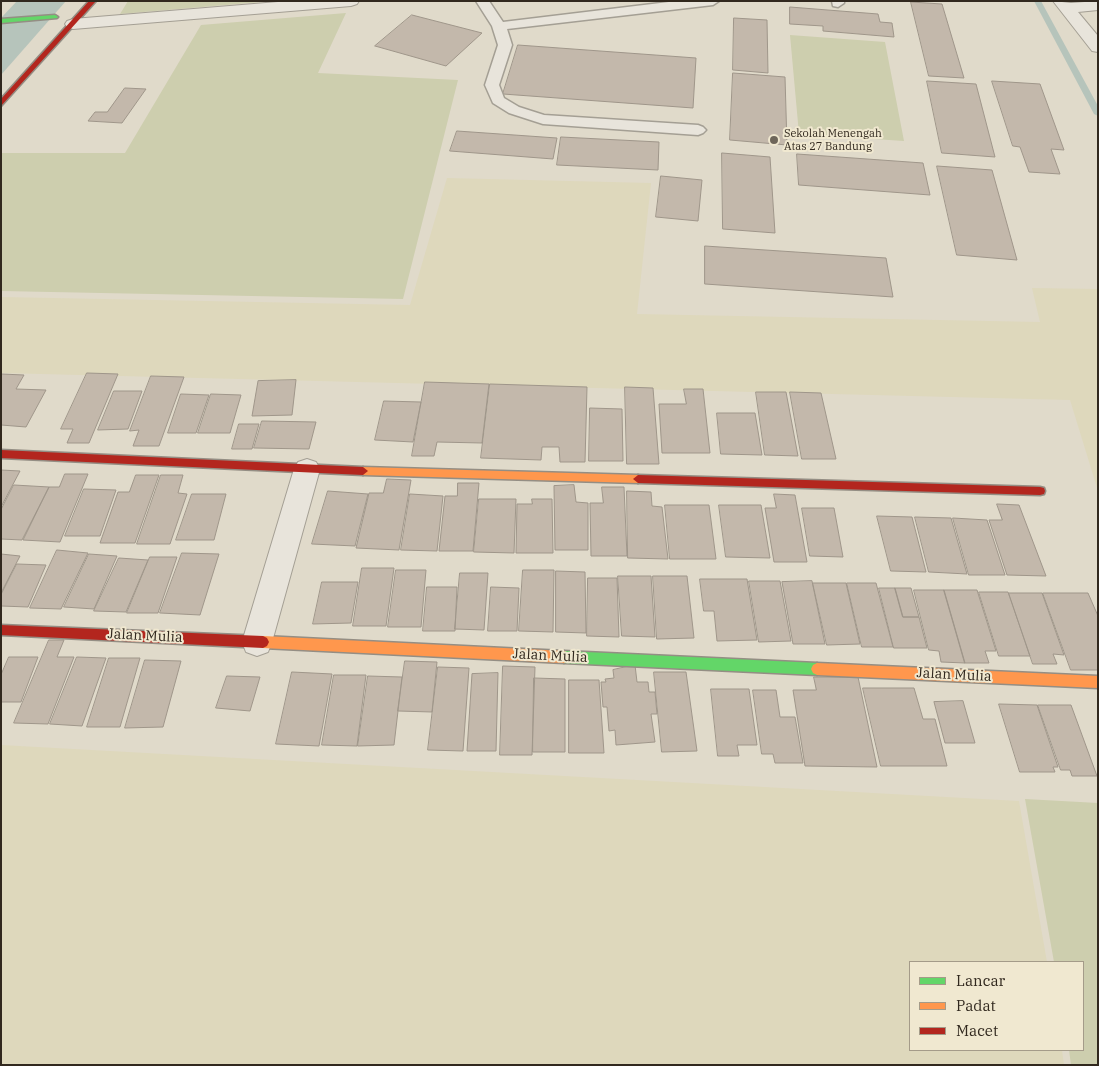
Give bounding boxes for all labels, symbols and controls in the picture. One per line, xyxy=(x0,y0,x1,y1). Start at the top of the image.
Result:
place label: Sekolah Menengah Atas 27 Bandung xyxy=(784,127,882,153)
marker: Sekolah Menengah Atas 27 Bandung xyxy=(768,134,780,146)
street label: Jalan Mulia xyxy=(107,626,183,646)
street label: Jalan Mulia xyxy=(512,646,588,666)
street label: Jalan Mulia xyxy=(916,665,992,685)
legend xyxy=(909,961,1084,1051)
text: Lancar xyxy=(956,971,1005,990)
text: Padat xyxy=(956,996,996,1015)
text: Macet xyxy=(956,1021,998,1040)

